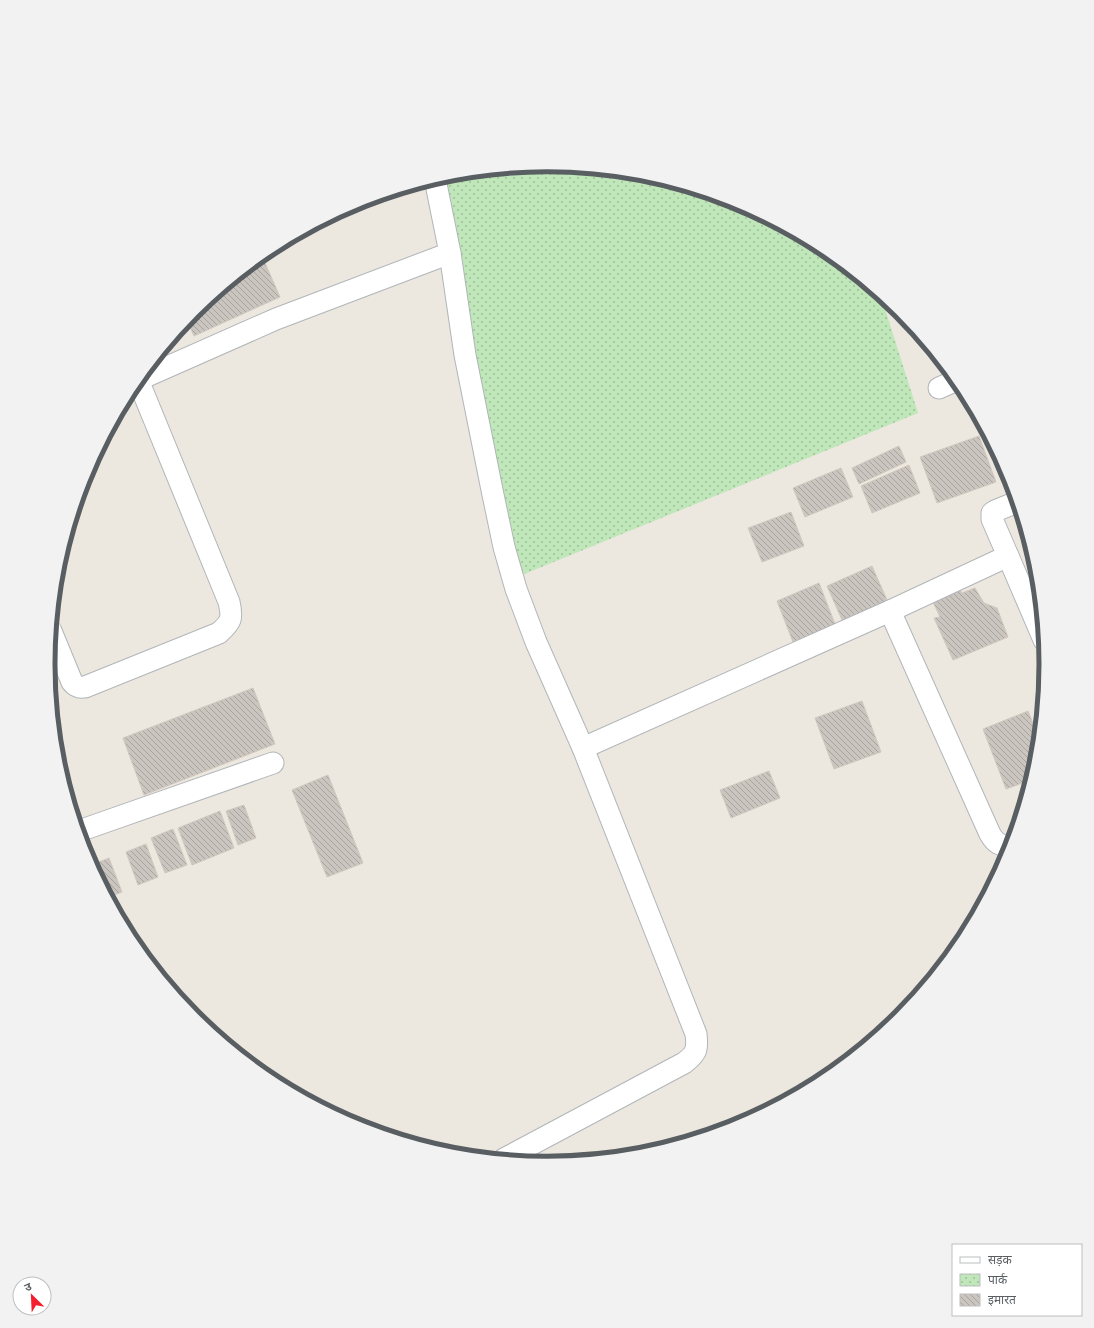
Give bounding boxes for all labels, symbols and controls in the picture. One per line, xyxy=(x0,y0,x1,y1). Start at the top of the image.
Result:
legend xyxy=(952,1244,1082,1316)
text: सड़क xyxy=(988,1252,1013,1267)
text: पार्क xyxy=(988,1272,1008,1287)
north arrow xyxy=(12,1276,52,1316)
text: उ xyxy=(22,1279,34,1295)
text: इमारत xyxy=(988,1292,1017,1307)

